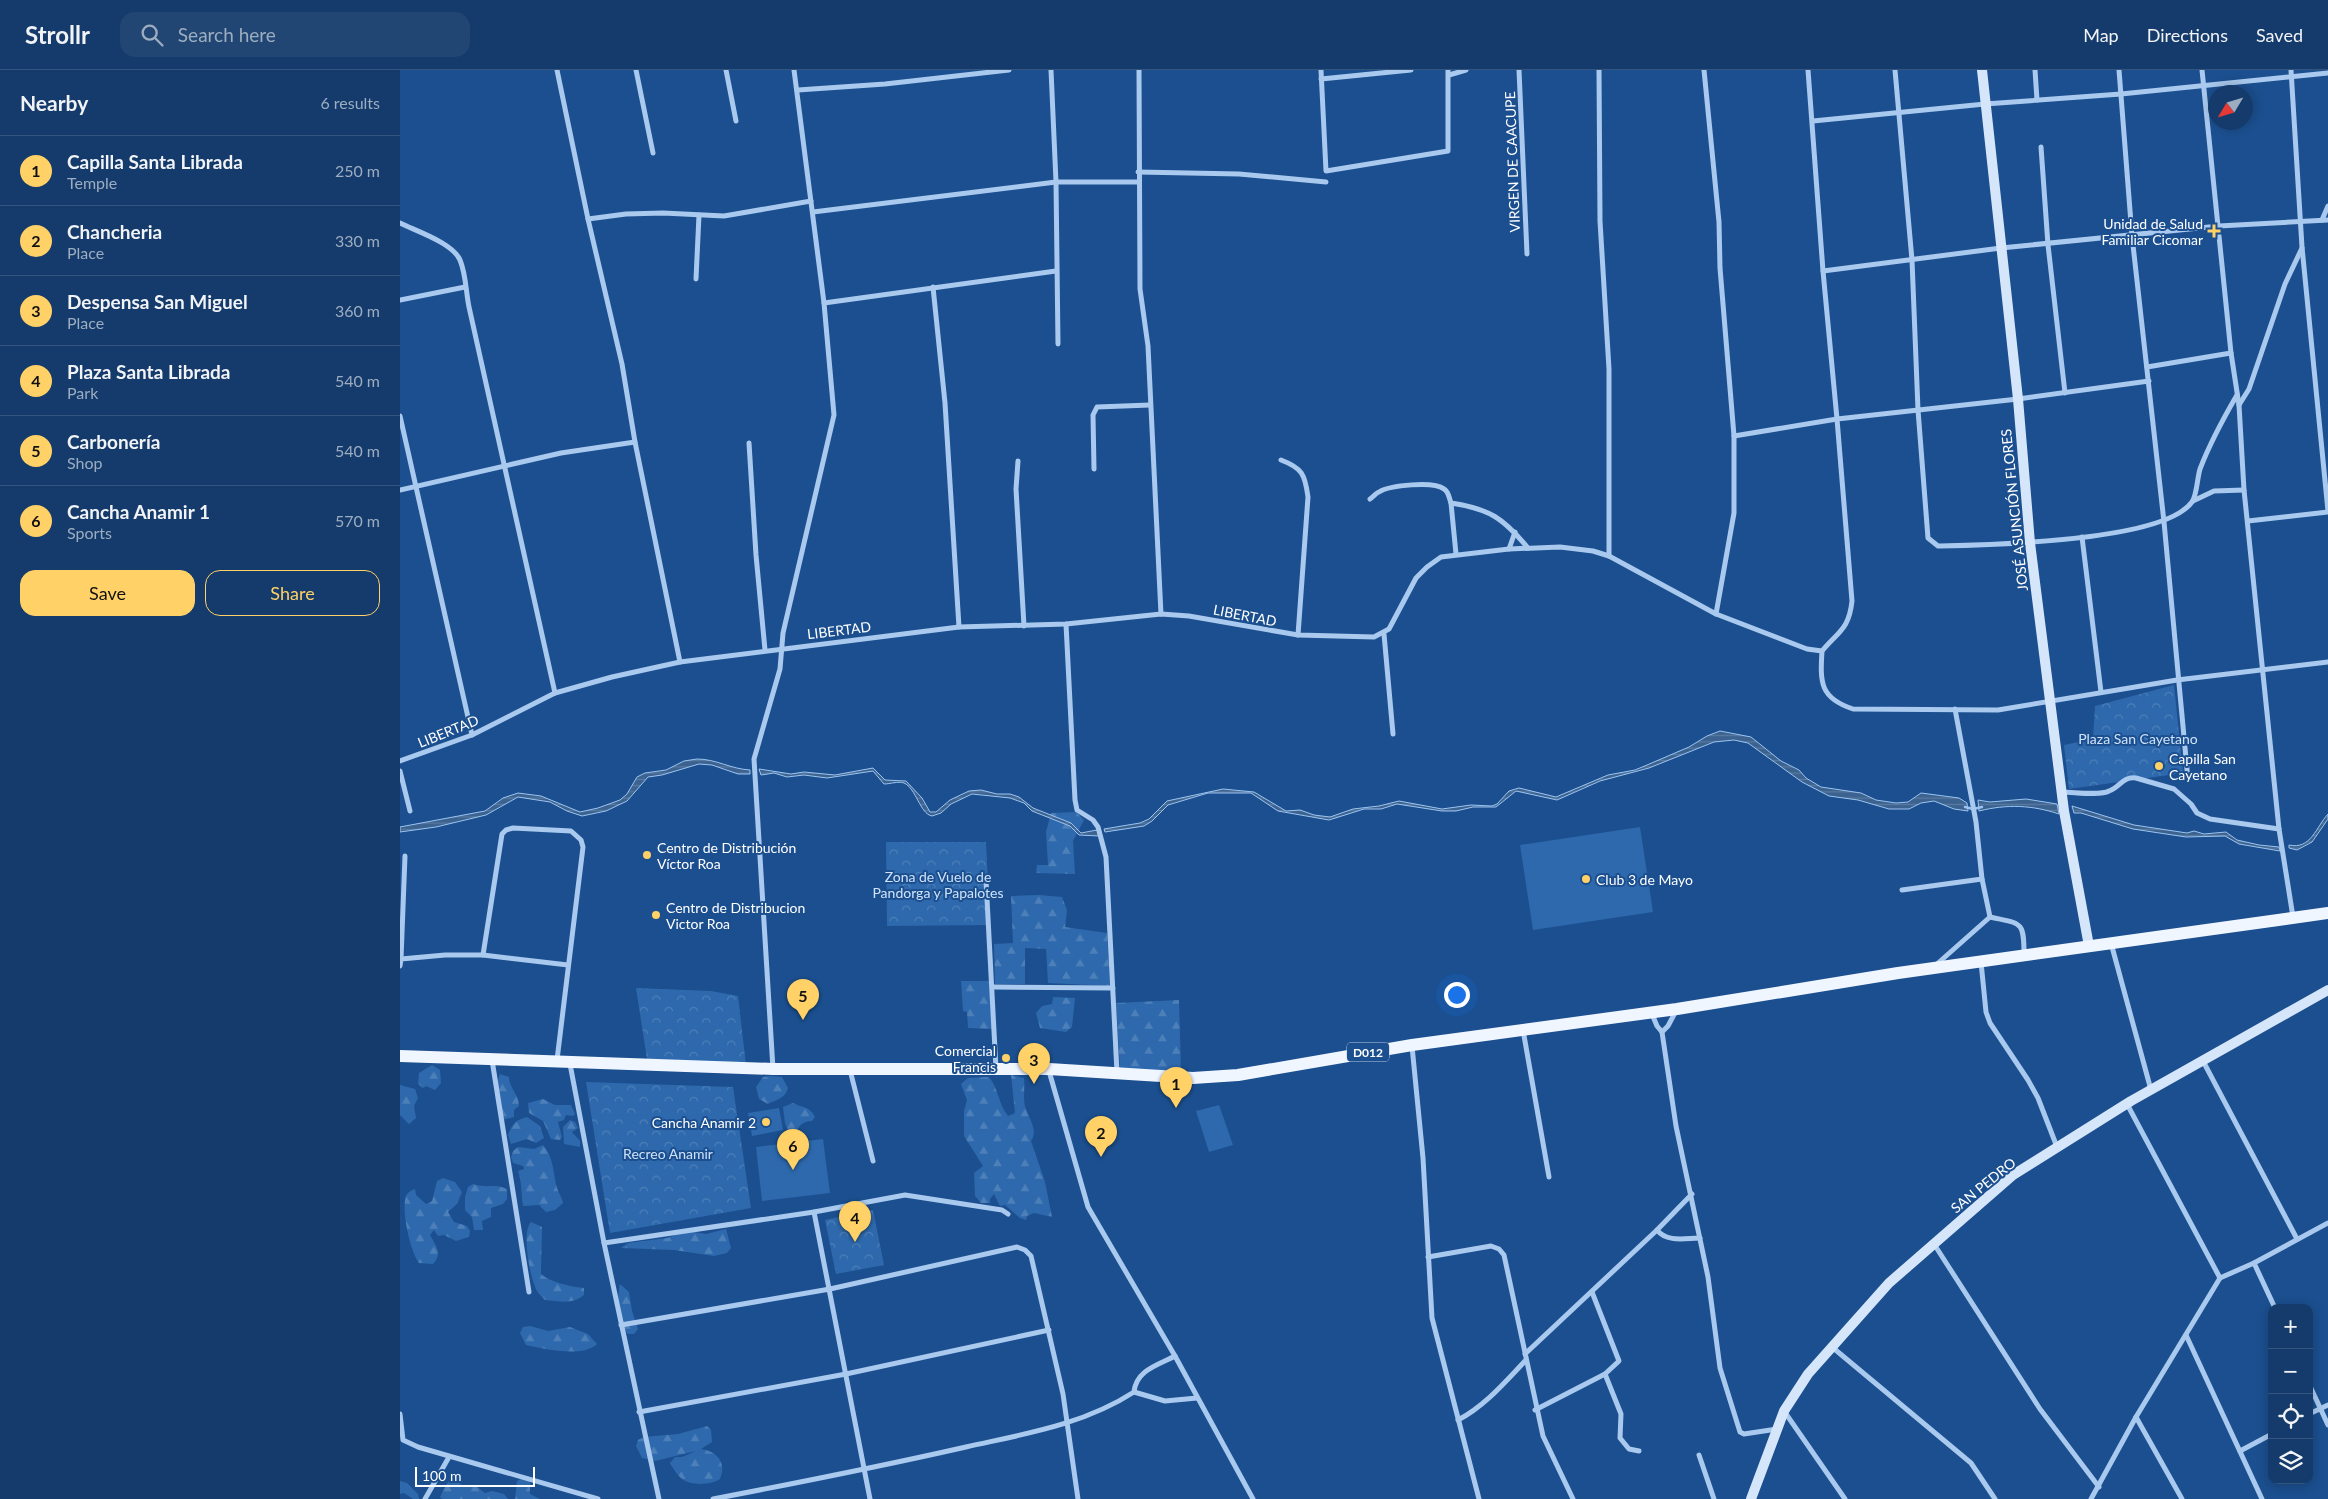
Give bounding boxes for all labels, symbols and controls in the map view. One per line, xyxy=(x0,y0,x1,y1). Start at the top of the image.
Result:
search box xyxy=(120,12,470,57)
text: Strollr xyxy=(25,20,90,49)
icon: search xyxy=(138,21,166,49)
text: Search here xyxy=(178,23,276,46)
text: Map xyxy=(2083,24,2119,46)
text: Directions xyxy=(2147,24,2228,46)
text: Saved xyxy=(2256,24,2303,46)
north arrow xyxy=(2208,85,2253,130)
text: Nearby xyxy=(20,90,88,115)
street label: VIRGEN DE CAACUPE xyxy=(1501,91,1523,233)
text: 6 results xyxy=(320,93,380,112)
text: Capilla Santa Librada xyxy=(67,150,243,173)
text: 1 xyxy=(31,161,41,180)
text: 250 m xyxy=(335,161,380,180)
text: Temple xyxy=(67,173,117,192)
place label: Unidad de Salud Familiar Cicomar xyxy=(2101,215,2203,248)
text: Chancheria xyxy=(67,220,162,243)
marker: Unidad de Salud Familiar Cicomar xyxy=(2207,224,2221,238)
text: 2 xyxy=(31,231,41,250)
text: 330 m xyxy=(335,231,380,250)
text: Place xyxy=(67,243,104,262)
text: Despensa San Miguel xyxy=(67,290,248,313)
text: 3 xyxy=(31,301,41,320)
text: 360 m xyxy=(335,301,380,320)
text: Place xyxy=(67,313,104,332)
text: Plaza Santa Librada xyxy=(67,360,230,383)
text: 4 xyxy=(31,371,41,390)
text: 540 m xyxy=(335,371,380,390)
text: Park xyxy=(67,383,98,402)
street label: JOSÉ ASUNCIÓN FLORES xyxy=(1997,428,2031,592)
text: Carbonería xyxy=(67,430,160,453)
text: 5 xyxy=(31,441,41,460)
text: 540 m xyxy=(335,441,380,460)
text: Shop xyxy=(67,453,103,472)
text: Cancha Anamir 1 xyxy=(67,500,210,523)
text: 6 xyxy=(31,511,41,530)
text: 570 m xyxy=(335,511,380,530)
text: Sports xyxy=(67,523,112,542)
button: Save xyxy=(20,570,195,616)
button: Share xyxy=(205,570,380,616)
street label: LIBERTAD xyxy=(1212,601,1278,629)
street label: LIBERTAD xyxy=(806,618,872,642)
street label: LIBERTAD xyxy=(415,711,481,751)
park label: Plaza San Cayetano xyxy=(2078,730,2198,747)
place label: Capilla San Cayetano xyxy=(2169,750,2236,783)
marker: Capilla San Cayetano xyxy=(2153,760,2165,772)
place label: Centro de Distribución Víctor Roa xyxy=(657,839,796,872)
marker: Centro de Distribución Víctor Roa xyxy=(641,849,653,861)
park label: Zona de Vuelo de Pandorga y Papalotes xyxy=(872,868,1004,901)
place label: Club 3 de Mayo xyxy=(1596,871,1693,888)
marker: Club 3 de Mayo xyxy=(1580,873,1592,885)
place label: Centro de Distribucion Victor Roa xyxy=(666,899,805,932)
marker: Centro de Distribucion Victor Roa xyxy=(650,909,662,921)
pin: 5 xyxy=(787,979,819,1020)
your location xyxy=(1444,982,1470,1008)
place label: Comercial Francis xyxy=(935,1042,996,1075)
road number: D012 xyxy=(1347,1042,1389,1062)
pin: 3 xyxy=(1018,1043,1050,1084)
marker: Comercial Francis xyxy=(1000,1052,1012,1064)
pin: 1 xyxy=(1160,1067,1192,1108)
place label: Cancha Anamir 2 xyxy=(652,1114,756,1131)
marker: Cancha Anamir 2 xyxy=(760,1116,772,1128)
pin: 2 xyxy=(1085,1116,1117,1157)
pin: 6 xyxy=(777,1129,809,1170)
park label: Recreo Anamir xyxy=(623,1145,713,1162)
street label: SAN PEDRO xyxy=(1947,1154,2019,1216)
pin: 4 xyxy=(839,1201,871,1242)
map controls xyxy=(2268,1304,2313,1484)
button: + xyxy=(2268,1304,2313,1349)
button: − xyxy=(2268,1349,2313,1394)
button: locate xyxy=(2268,1394,2313,1439)
button: layers xyxy=(2268,1439,2313,1484)
scale bar xyxy=(415,1464,535,1487)
text: 100 m xyxy=(422,1467,461,1484)

